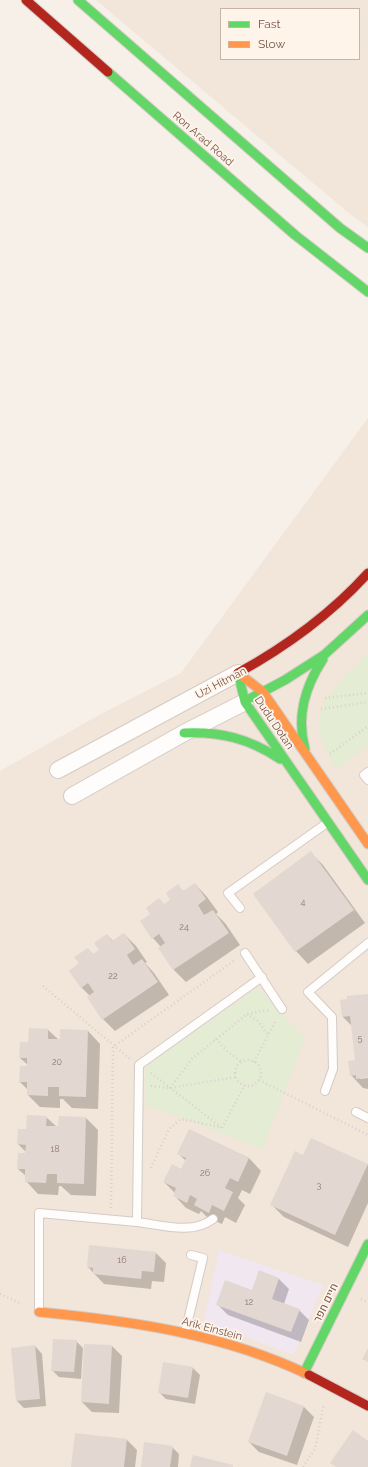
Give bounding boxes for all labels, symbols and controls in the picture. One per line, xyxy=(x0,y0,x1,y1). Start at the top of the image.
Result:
legend xyxy=(220,8,360,60)
text: Fast xyxy=(258,17,281,31)
text: Slow xyxy=(258,37,285,51)
street label: Ron Arad Road xyxy=(170,109,236,169)
street label: Uzi Hitman xyxy=(193,664,249,702)
street label: Dudu Dotan xyxy=(251,694,297,752)
house number: 4 xyxy=(301,897,305,907)
house number: 24 xyxy=(179,922,189,932)
house number: 22 xyxy=(108,971,118,981)
house number: 5 xyxy=(358,1033,362,1043)
house number: 20 xyxy=(52,1057,62,1067)
house number: 18 xyxy=(50,1144,60,1154)
house number: 26 xyxy=(200,1168,210,1178)
house number: 3 xyxy=(317,1180,321,1190)
house number: 16 xyxy=(117,1255,127,1265)
street label: חיים חפר xyxy=(311,1281,341,1325)
house number: 12 xyxy=(245,1297,253,1307)
street label: Arik Einstein xyxy=(180,1315,244,1343)

